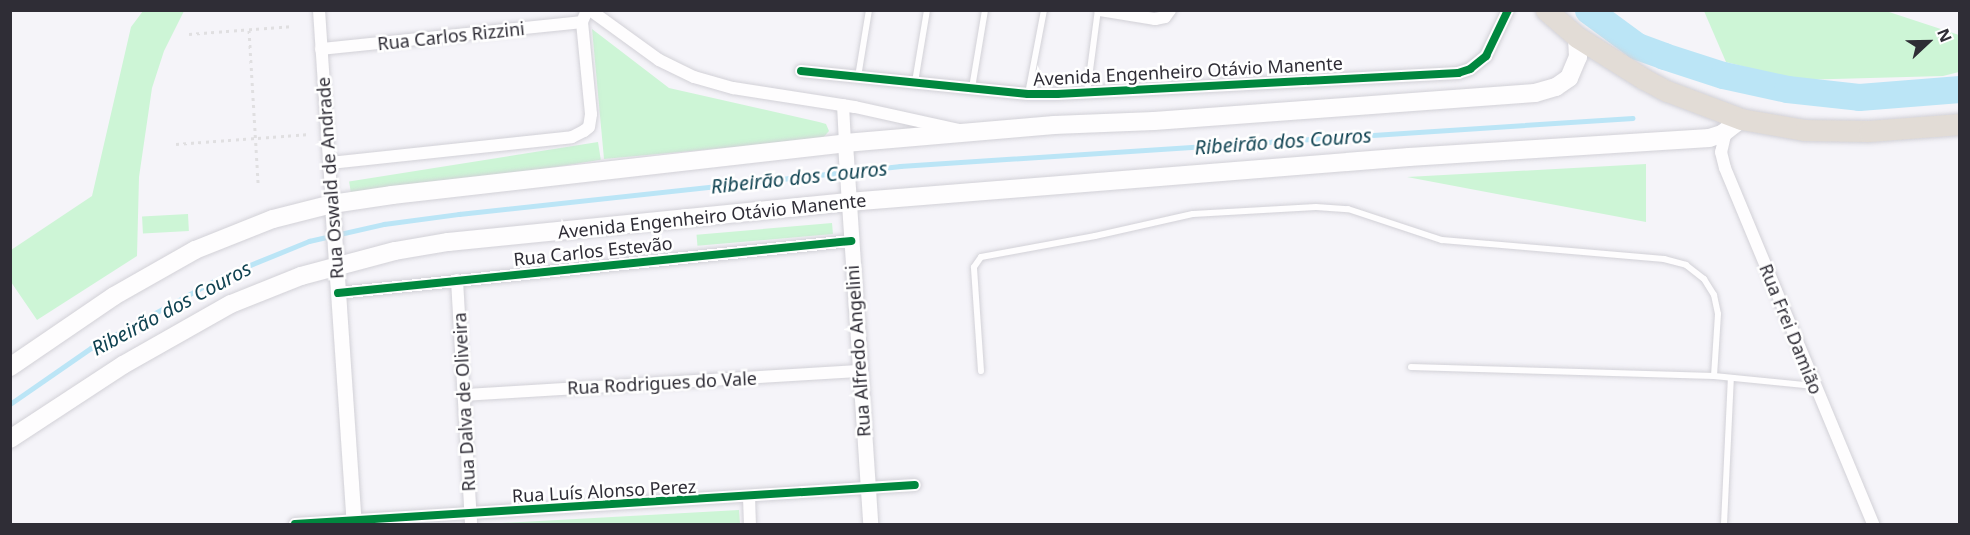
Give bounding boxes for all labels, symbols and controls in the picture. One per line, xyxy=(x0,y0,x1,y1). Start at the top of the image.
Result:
north arrow xyxy=(1898,12,1958,72)
street label: Rua Carlos Rizzini xyxy=(376,18,526,54)
text: N xyxy=(1932,25,1957,45)
street label: Avenida Engenheiro Otávio Manente xyxy=(1033,52,1343,90)
street label: Rua Oswald de Andrade xyxy=(312,76,348,280)
water label: Ribeirão dos Couros xyxy=(1194,123,1372,159)
water label: Ribeirão dos Couros xyxy=(710,156,888,198)
street label: Avenida Engenheiro Otávio Manente xyxy=(557,189,867,243)
street label: Rua Carlos Estevão xyxy=(512,232,674,270)
water label: Ribeirão dos Couros xyxy=(87,256,255,360)
street label: Rua Frei Damião xyxy=(1755,261,1827,397)
street label: Rua Alfredo Angelini xyxy=(841,264,875,438)
street label: Rua Dalva de Oliveira xyxy=(449,312,479,492)
street label: Rua Rodrigues do Vale xyxy=(567,367,757,399)
street label: Rua Luís Alonso Perez xyxy=(511,475,697,507)

